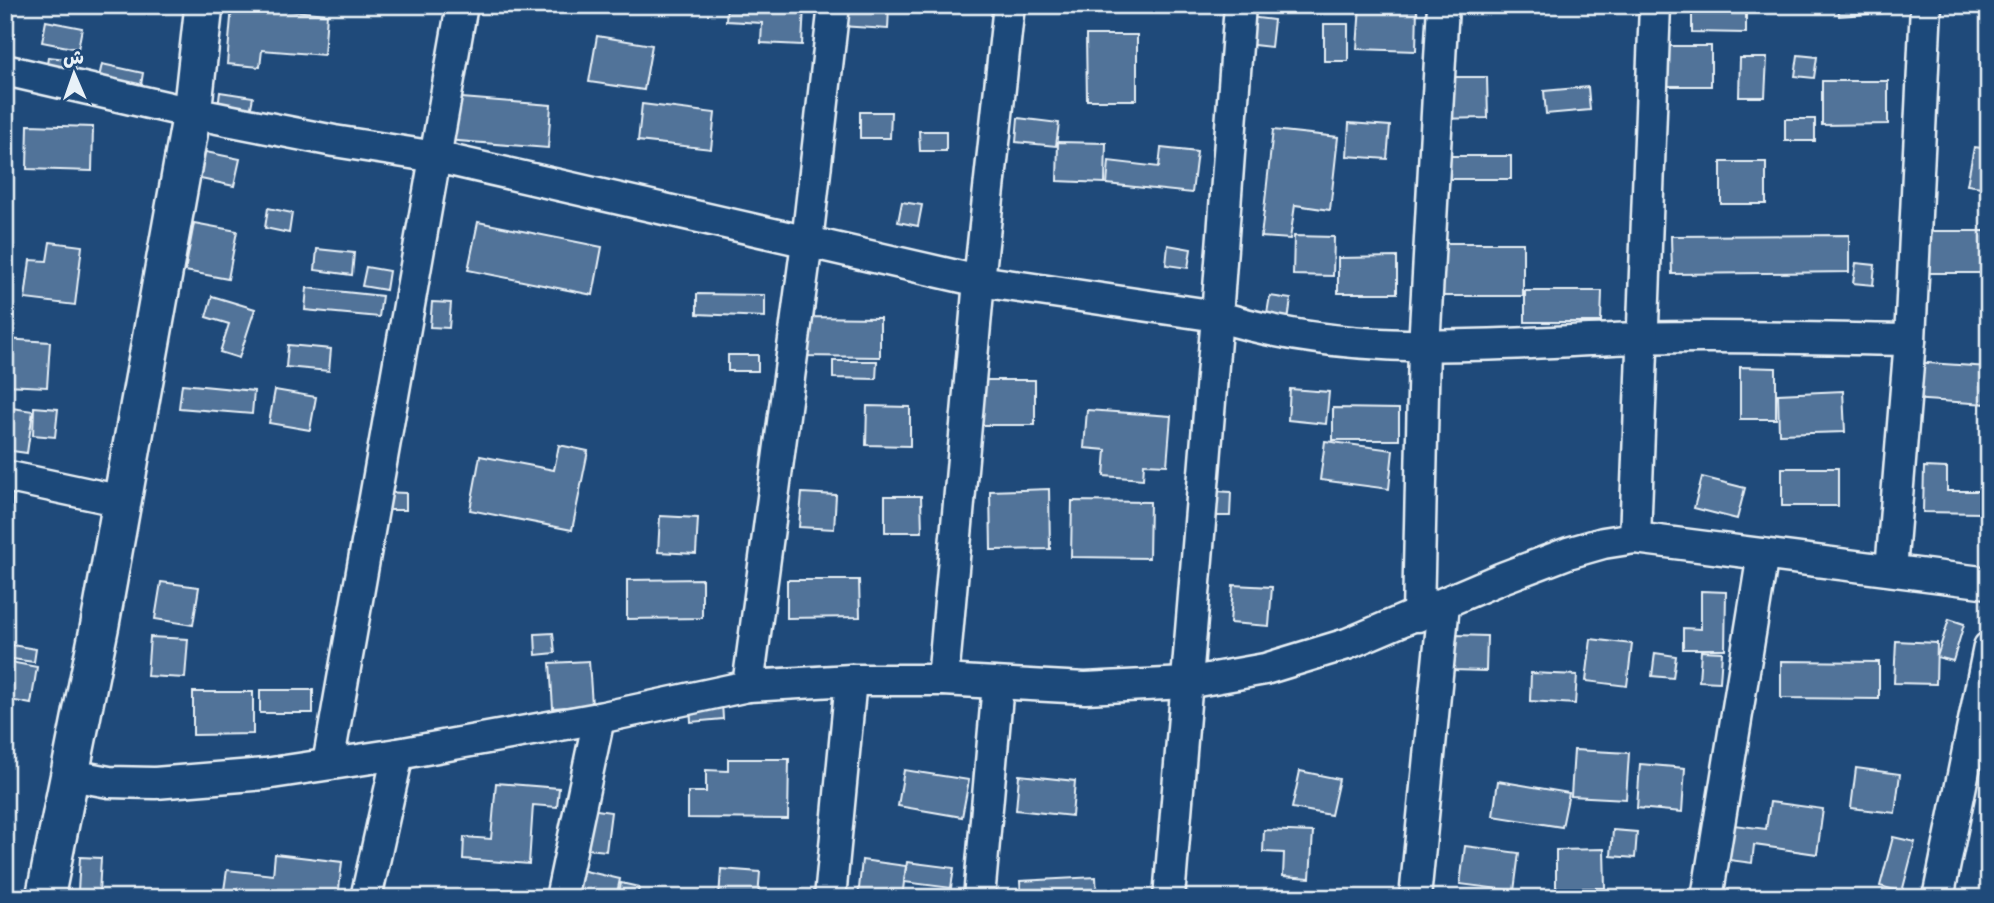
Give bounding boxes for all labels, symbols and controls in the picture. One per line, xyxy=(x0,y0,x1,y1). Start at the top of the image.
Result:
north arrow xyxy=(38,38,108,108)
text: ش xyxy=(62,42,84,70)

